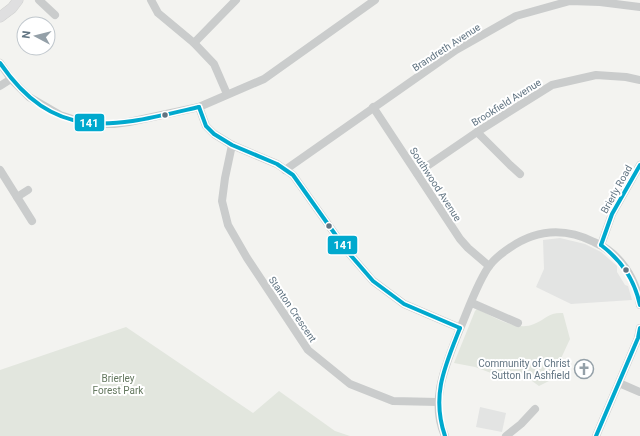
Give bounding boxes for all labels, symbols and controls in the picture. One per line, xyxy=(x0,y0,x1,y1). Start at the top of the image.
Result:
north arrow xyxy=(16,16,56,56)
street label: Brandreth Avenue xyxy=(410,21,482,73)
text: N xyxy=(20,30,34,39)
street label: Brookfield Avenue xyxy=(469,77,543,128)
unlabelled marker xyxy=(160,110,170,120)
line badge: 141 xyxy=(74,113,105,132)
text: 141 xyxy=(80,117,98,130)
street label: Southwood Avenue xyxy=(408,145,464,223)
street label: Brierly Road xyxy=(599,163,634,215)
unlabelled marker xyxy=(324,221,334,231)
line badge: 141 xyxy=(327,235,358,255)
text: 141 xyxy=(334,239,352,252)
unlabelled marker xyxy=(621,265,631,275)
street label: Stanton Crescent xyxy=(267,274,319,344)
place label: Community of Christ Sutton In Ashfield xyxy=(478,358,570,381)
church icon: Community of Christ Sutton In Ashfield xyxy=(573,358,595,380)
park label: Brierley Forest Park xyxy=(93,373,144,396)

